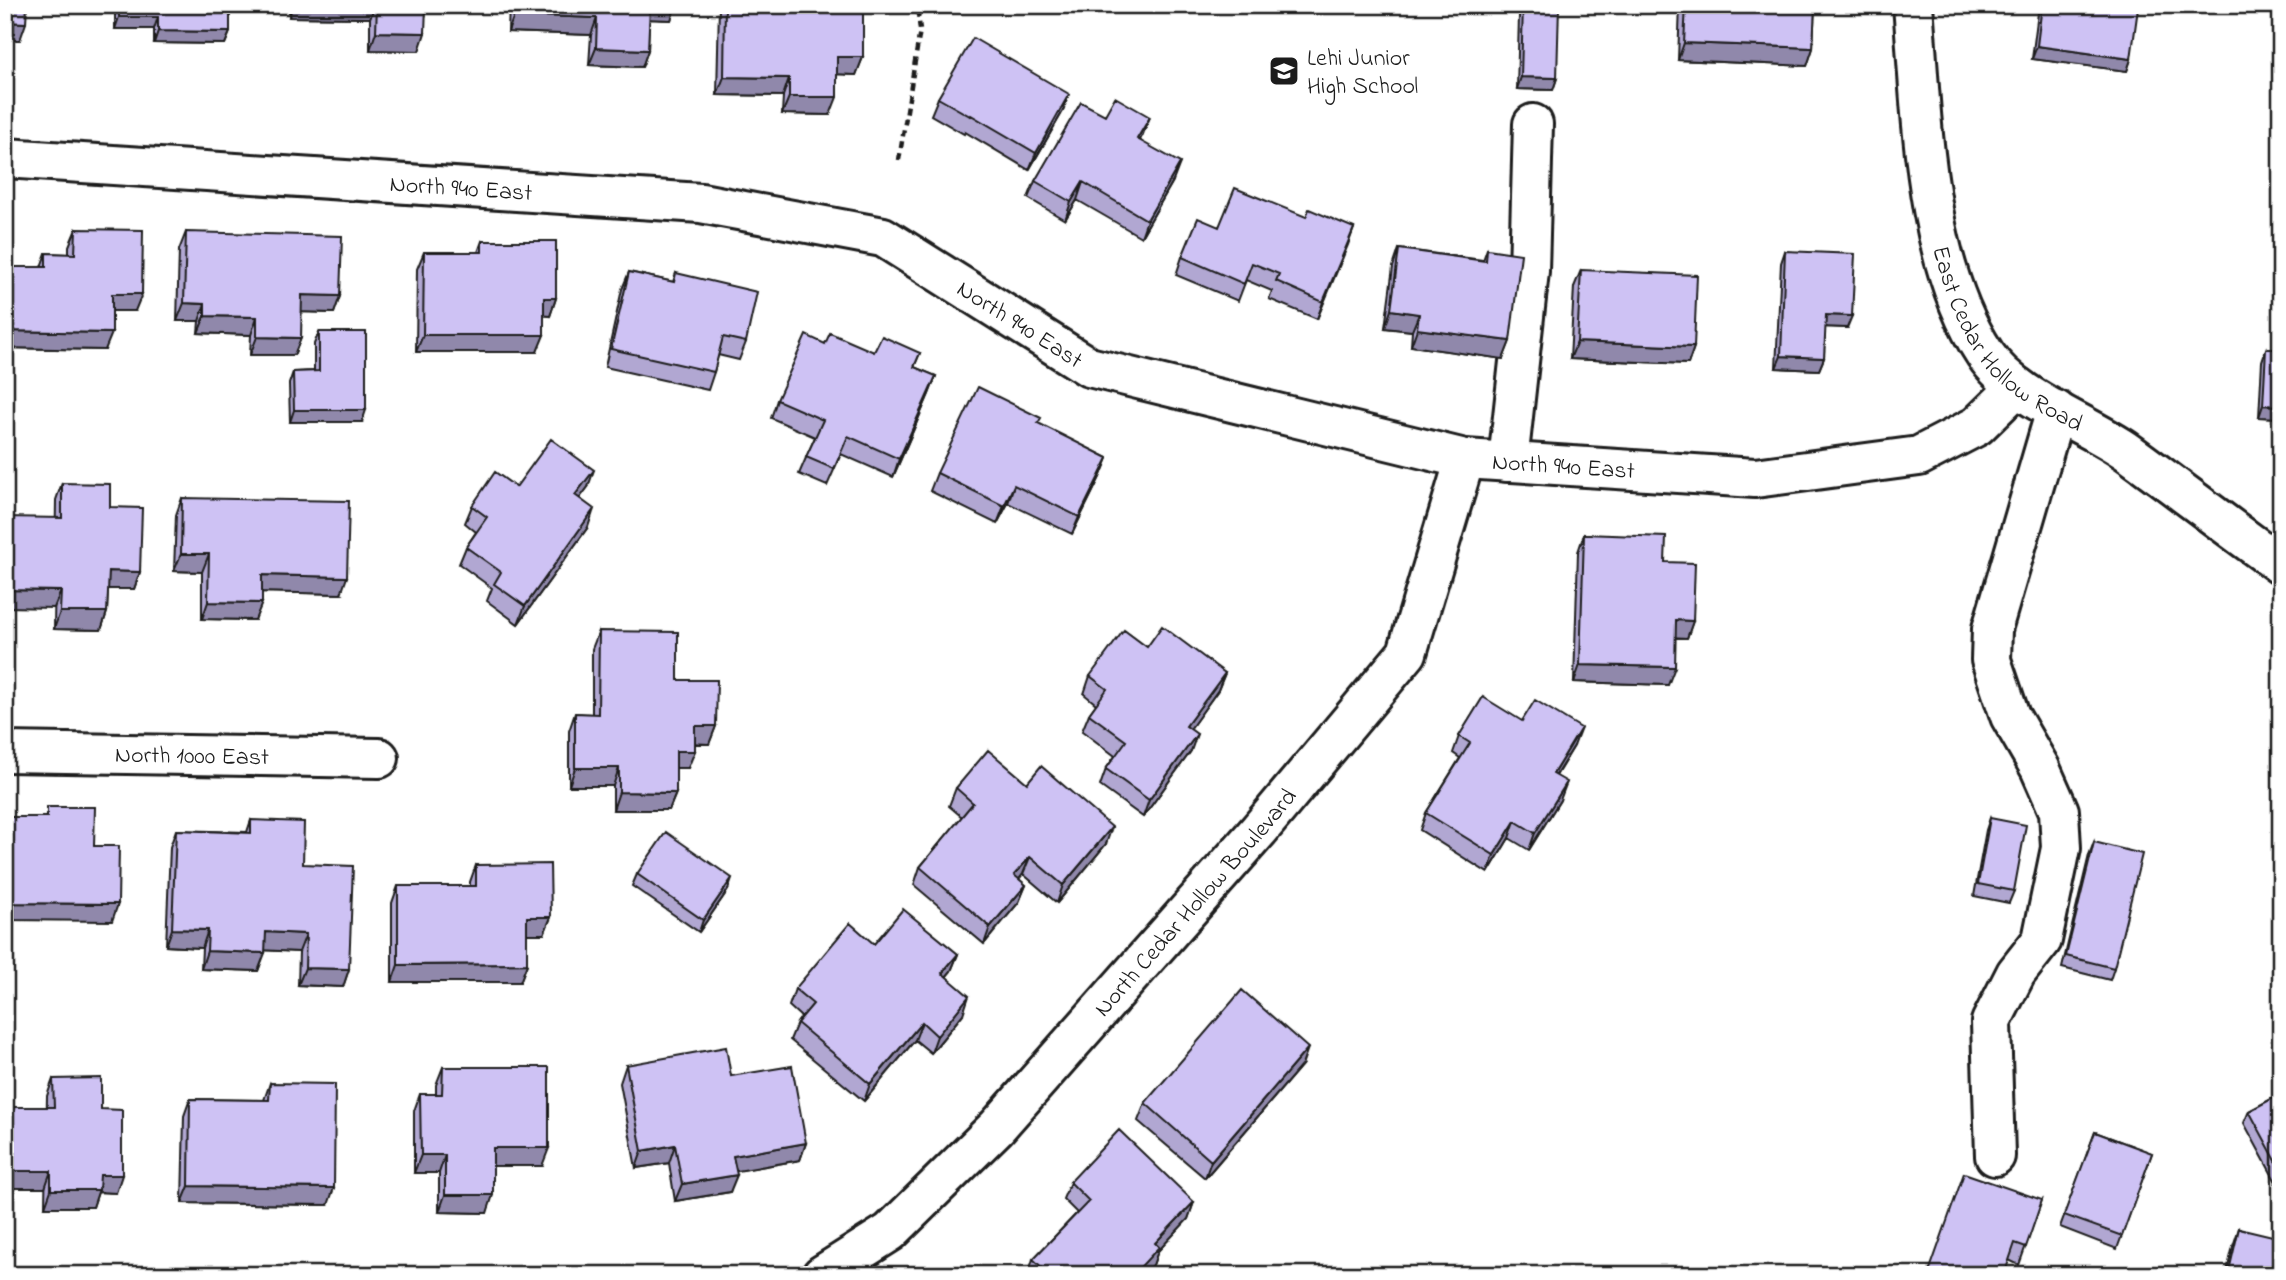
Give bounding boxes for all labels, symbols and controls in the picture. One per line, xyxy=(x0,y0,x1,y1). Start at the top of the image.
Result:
place label: Lehi Junior High School xyxy=(1307,42,1418,105)
school or university icon: Lehi Junior High School xyxy=(1267,54,1301,88)
street label: North 940 East xyxy=(388,168,533,212)
street label: East Cedar Hollow Road xyxy=(1921,242,2089,443)
street label: North 940 East xyxy=(949,273,1089,379)
street label: North 940 East xyxy=(1491,446,1636,490)
street label: North 1000 East xyxy=(115,739,269,776)
street label: North Cedar Hollow Boulevard xyxy=(1087,781,1307,1026)

